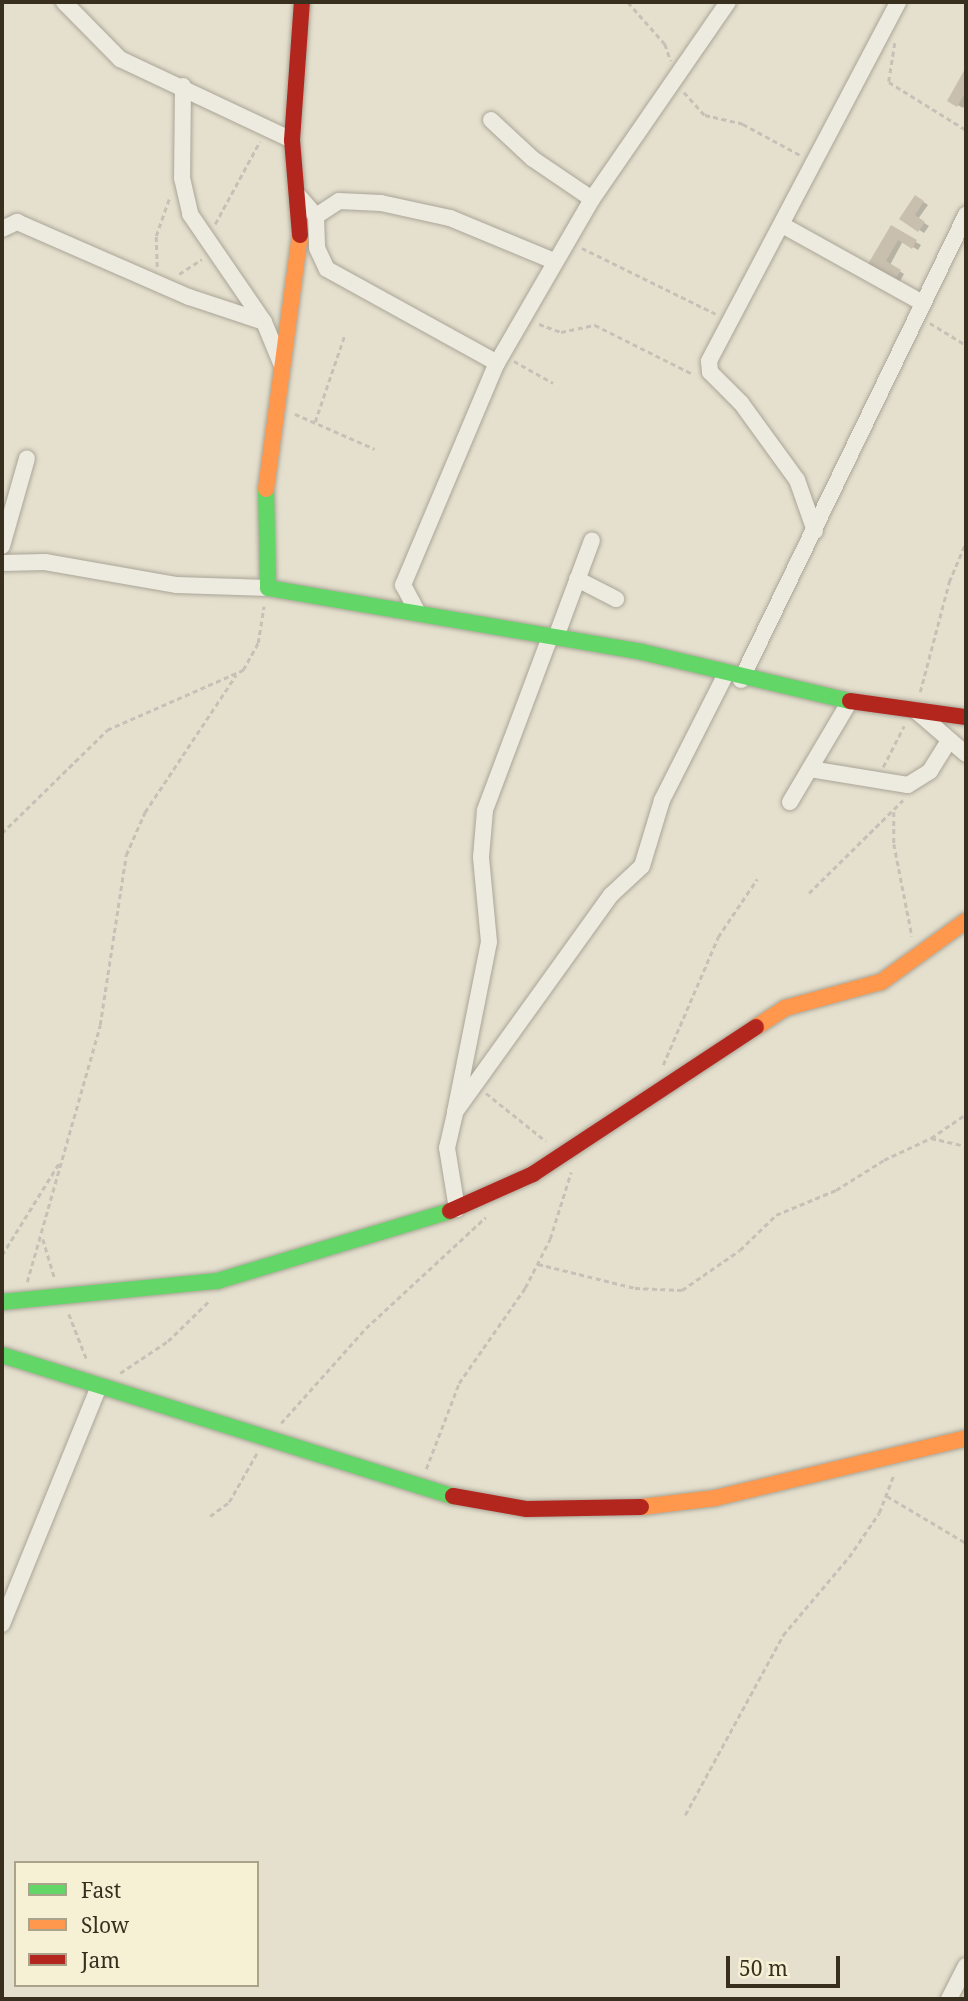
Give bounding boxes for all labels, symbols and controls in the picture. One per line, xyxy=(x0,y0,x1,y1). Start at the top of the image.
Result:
legend xyxy=(14,1861,259,1987)
text: Fast xyxy=(81,1876,121,1904)
text: Slow xyxy=(81,1911,129,1939)
scale bar xyxy=(730,1941,844,1985)
text: Jam xyxy=(81,1946,120,1974)
text: 50 m xyxy=(739,1954,788,1982)

